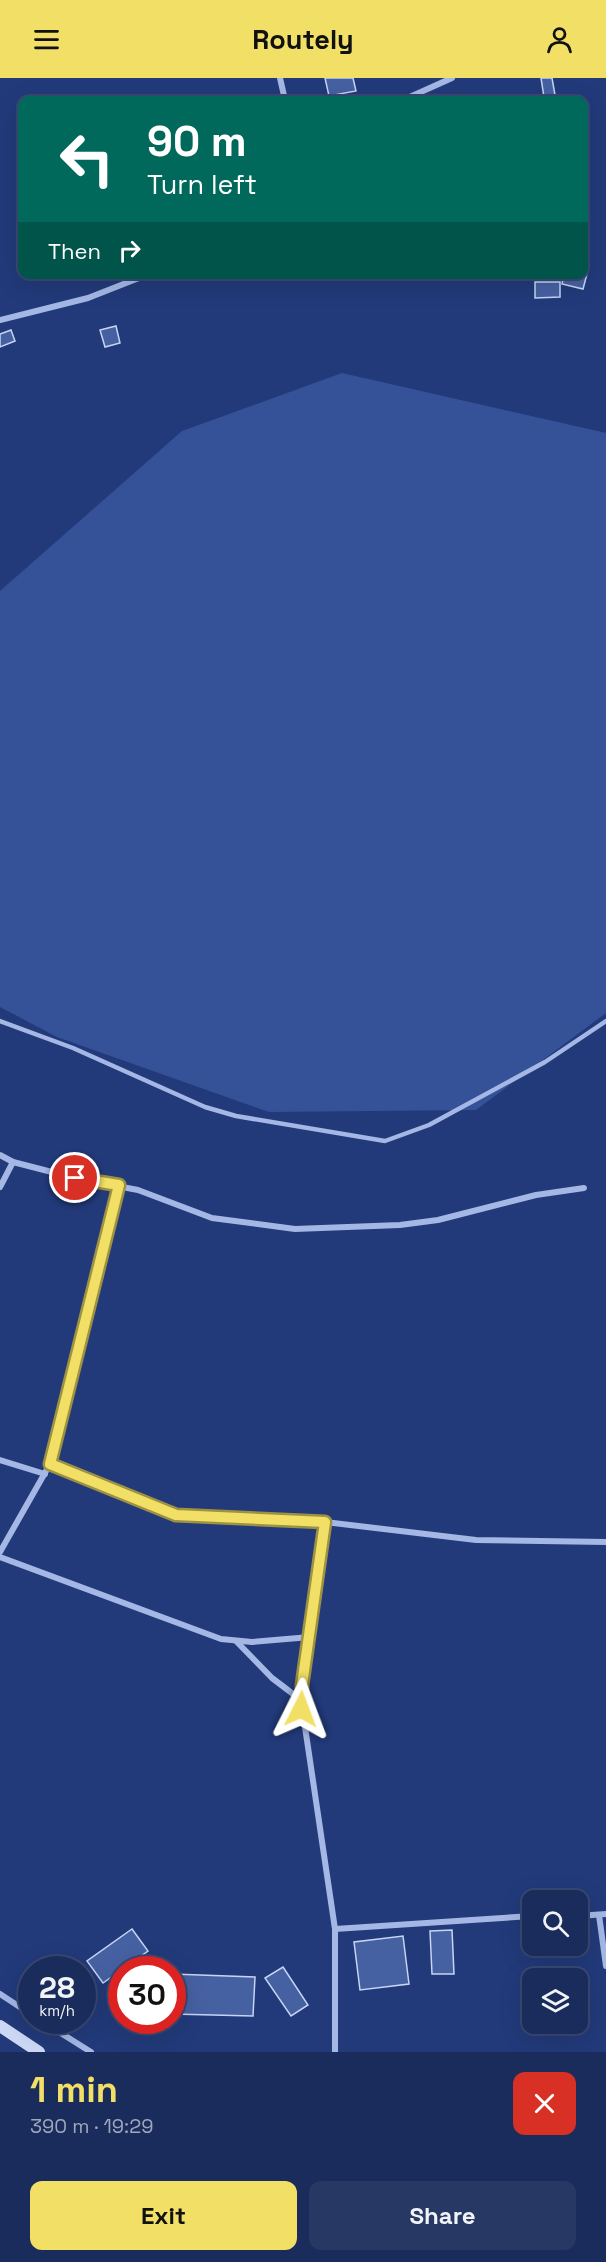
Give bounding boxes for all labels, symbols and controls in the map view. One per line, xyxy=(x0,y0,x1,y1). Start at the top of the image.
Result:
text: Routely xyxy=(252,22,354,57)
icon: menu xyxy=(30,23,63,56)
icon: person xyxy=(543,23,576,56)
text: 90 m xyxy=(147,115,247,168)
icon: left xyxy=(48,120,126,198)
text: Turn left xyxy=(147,167,257,202)
icon: right xyxy=(113,234,146,267)
text: Then xyxy=(48,237,101,265)
pin xyxy=(49,1152,100,1203)
icon: arrive xyxy=(58,1161,91,1194)
position arrow xyxy=(269,1677,333,1741)
map controls xyxy=(522,1890,588,2034)
button: search xyxy=(522,1890,588,1956)
speed limit sign: 30 xyxy=(108,1956,186,2034)
text: 28 xyxy=(39,1968,75,2007)
button: layers xyxy=(522,1968,588,2034)
text: km/h xyxy=(39,2001,75,2020)
text: 1 min xyxy=(30,2067,118,2113)
button: close xyxy=(513,2072,576,2135)
text: 390 m · 19:29 xyxy=(30,2113,153,2139)
button: Exit xyxy=(30,2181,297,2250)
button: Share xyxy=(309,2181,576,2250)

